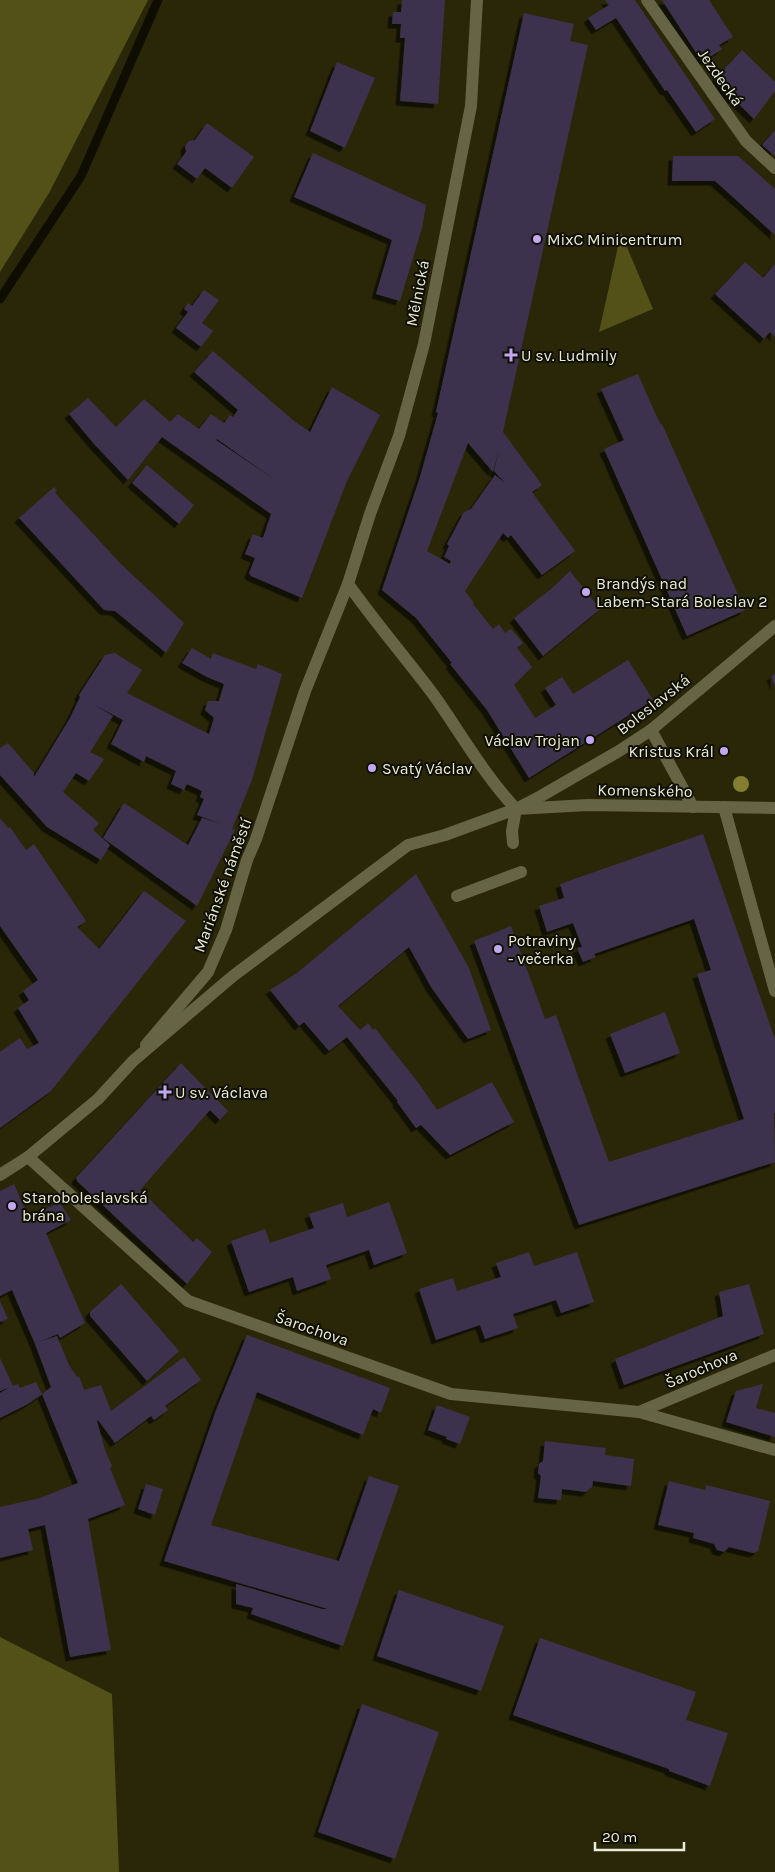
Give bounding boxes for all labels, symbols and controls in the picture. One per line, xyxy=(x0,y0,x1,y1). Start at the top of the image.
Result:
street label: Jezdecká xyxy=(694,45,747,110)
place label: MixC Minicentrum xyxy=(547,230,682,249)
marker: MixC Minicentrum xyxy=(531,233,543,245)
street label: Mělnická xyxy=(402,259,433,328)
place label: U sv. Ludmily xyxy=(521,346,617,365)
marker: U sv. Ludmily xyxy=(505,349,517,361)
place label: Brandýs nad Labem-Stará Boleslav 2 xyxy=(596,574,768,611)
marker: Brandýs nad Labem-Stará Boleslav 2 xyxy=(580,586,592,598)
street label: Boleslavská xyxy=(613,670,694,739)
place label: Václav Trojan xyxy=(484,731,580,750)
marker: Václav Trojan xyxy=(584,734,596,746)
place label: Kristus Král xyxy=(629,742,714,761)
marker: Kristus Král xyxy=(718,745,730,757)
place label: Svatý Václav xyxy=(382,759,473,778)
marker: Svatý Václav xyxy=(366,762,378,774)
street label: Komenského xyxy=(597,780,693,801)
street label: Mariánské náměstí xyxy=(189,815,256,955)
place label: Potraviny - večerka xyxy=(508,931,577,968)
marker: Potraviny - večerka xyxy=(492,943,504,955)
place label: U sv. Václava xyxy=(175,1083,268,1102)
marker: U sv. Václava xyxy=(159,1086,171,1098)
place label: Staroboleslavská brána xyxy=(22,1188,148,1225)
marker: Staroboleslavská brána xyxy=(6,1200,18,1212)
street label: Šarochova xyxy=(273,1307,351,1350)
street label: Šarochova xyxy=(662,1345,740,1392)
scale bar xyxy=(595,1820,684,1852)
text: 20 m xyxy=(602,1828,637,1846)

